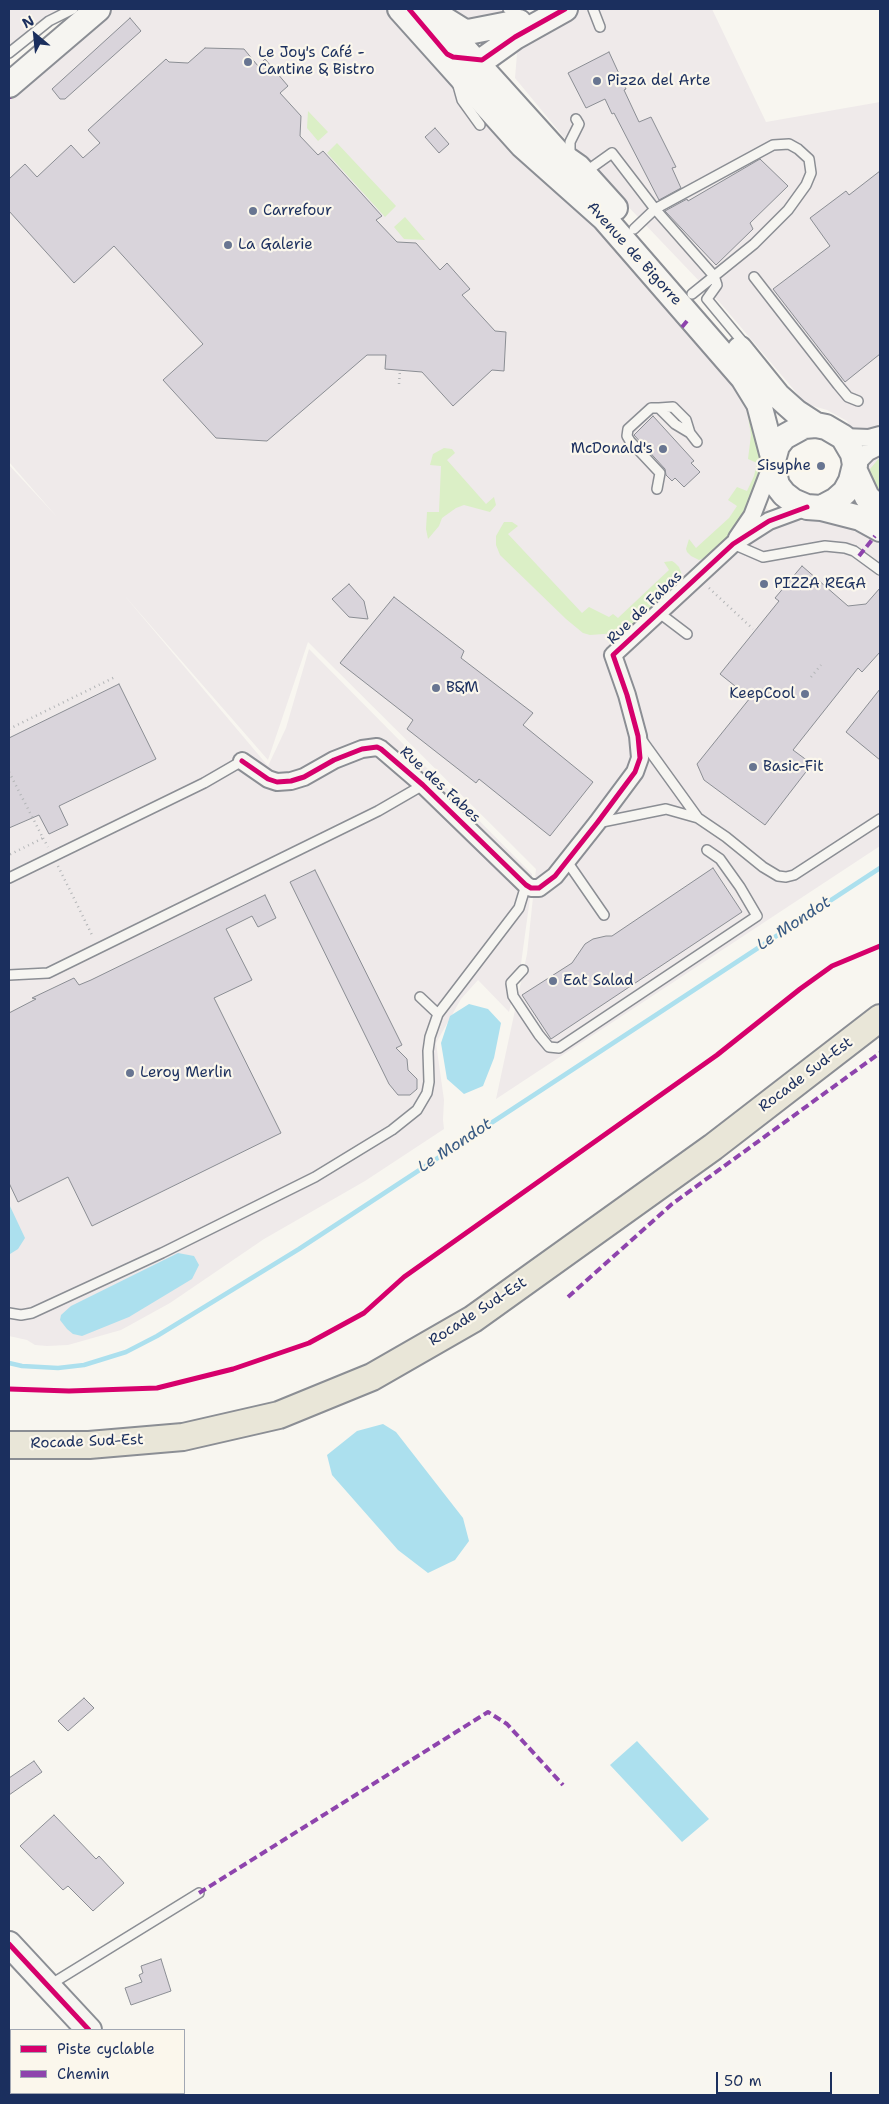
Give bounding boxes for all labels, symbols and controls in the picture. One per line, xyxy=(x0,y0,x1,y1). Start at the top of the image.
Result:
north arrow xyxy=(10,10,60,60)
text: N xyxy=(19,11,37,32)
place label: Le Joy's Café - Cantine & Bistro xyxy=(258,44,375,79)
marker: Le Joy's Café - Cantine & Bistro xyxy=(242,56,254,68)
place label: Pizza del Arte xyxy=(607,72,710,90)
marker: Pizza del Arte xyxy=(591,75,603,87)
street label: Avenue de Bigorre xyxy=(583,198,685,310)
place label: Carrefour xyxy=(263,202,332,220)
marker: Carrefour xyxy=(247,205,259,217)
place label: La Galerie xyxy=(238,236,313,254)
marker: La Galerie xyxy=(222,239,234,251)
place label: McDonald's xyxy=(571,440,653,458)
marker: McDonald's xyxy=(657,443,669,455)
place label: Sisyphe xyxy=(757,457,811,475)
marker: Sisyphe xyxy=(815,460,827,472)
street label: Rue de Fabas xyxy=(604,568,686,648)
place label: PIZZA REGA xyxy=(774,575,866,593)
marker: PIZZA REGA xyxy=(758,578,770,590)
place label: B&M xyxy=(446,679,479,697)
marker: B&M xyxy=(430,682,442,694)
place label: KeepCool xyxy=(729,685,795,703)
marker: KeepCool xyxy=(799,688,811,700)
street label: Rue des Fabes xyxy=(396,743,484,827)
place label: Basic-Fit xyxy=(763,758,824,776)
marker: Basic-Fit xyxy=(747,761,759,773)
water label: Le Mondot xyxy=(753,893,835,955)
place label: Eat Salad xyxy=(563,972,633,990)
marker: Eat Salad xyxy=(547,975,559,987)
street label: Rocade Sud-Est xyxy=(755,1034,857,1116)
place label: Leroy Merlin xyxy=(140,1064,232,1082)
marker: Leroy Merlin xyxy=(124,1067,136,1079)
water label: Le Mondot xyxy=(414,1115,496,1177)
street label: Rocade Sud-Est xyxy=(426,1274,530,1350)
street label: Rocade Sud-Est xyxy=(30,1431,144,1453)
legend xyxy=(10,2029,185,2094)
text: Piste cyclable xyxy=(57,2039,155,2059)
scale bar xyxy=(719,2062,835,2094)
text: Chemin xyxy=(57,2064,110,2084)
text: 50 m xyxy=(724,2071,762,2091)

